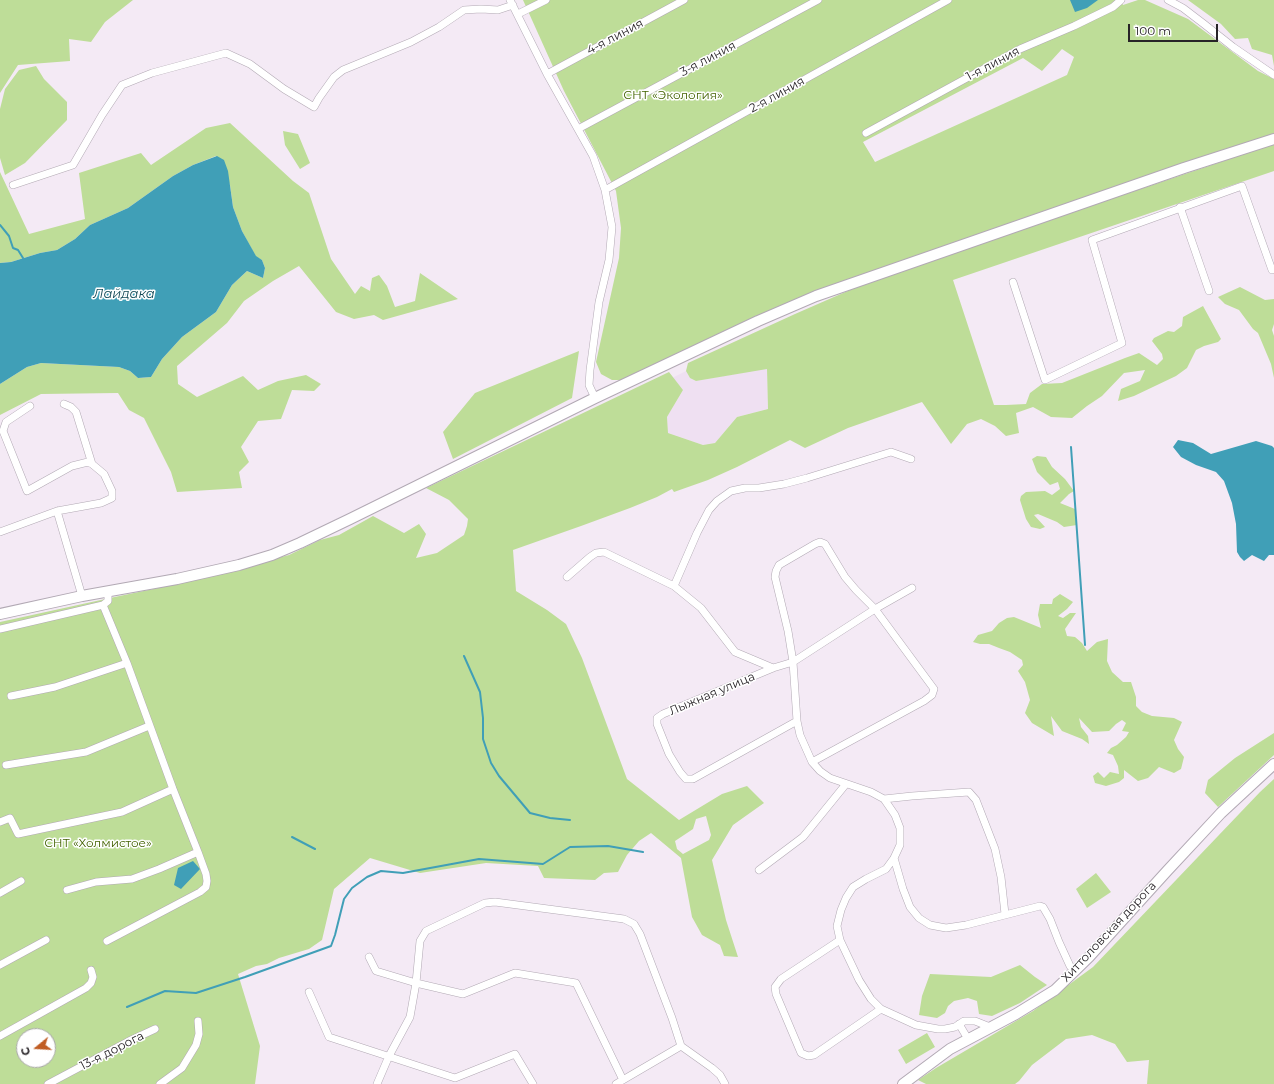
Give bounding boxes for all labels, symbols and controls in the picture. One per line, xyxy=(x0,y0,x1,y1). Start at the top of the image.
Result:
street label: 4-я линия xyxy=(584,16,646,58)
scale bar xyxy=(1130,16,1220,42)
text: 100 m xyxy=(1135,23,1171,38)
street label: 3-я линия xyxy=(678,38,738,80)
street label: 1-я линия xyxy=(964,44,1022,84)
street label: 2-я линия xyxy=(747,74,807,116)
park label: СНТ «Экология» xyxy=(623,88,723,102)
water label: Лайдака xyxy=(93,286,155,302)
street label: Лыжная улица xyxy=(667,669,757,719)
park label: СНТ «Холмистое» xyxy=(44,836,152,850)
street label: Хиттоловская дорога xyxy=(1059,879,1159,985)
north arrow xyxy=(16,1028,56,1068)
street label: 13-я дорога xyxy=(78,1029,146,1073)
text: С xyxy=(18,1045,33,1057)

